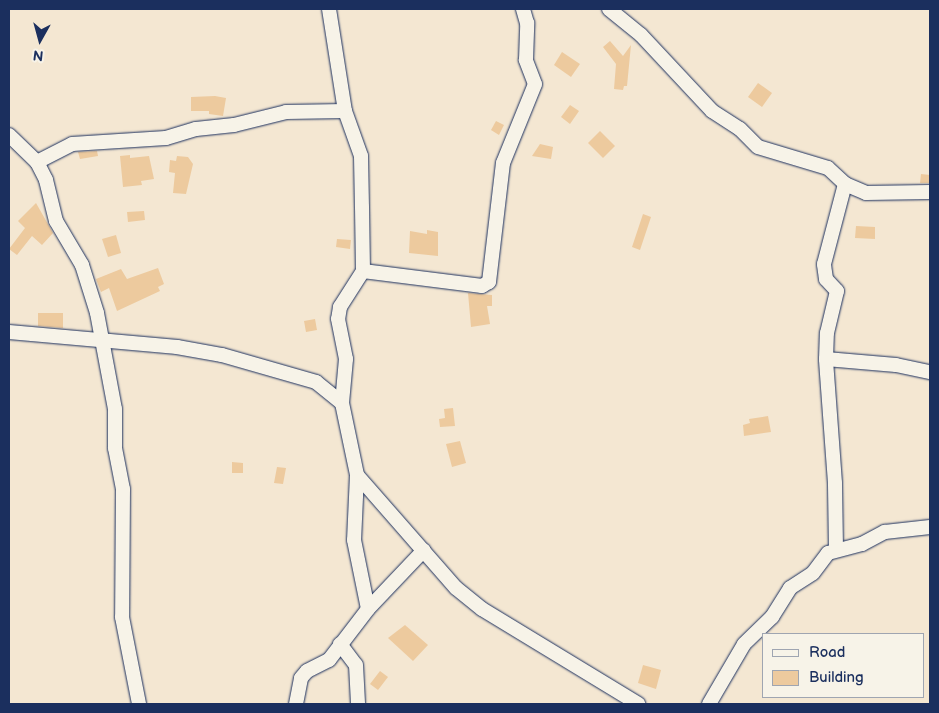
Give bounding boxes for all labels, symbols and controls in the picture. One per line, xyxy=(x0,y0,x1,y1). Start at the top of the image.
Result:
north arrow xyxy=(15,15,65,65)
text: N xyxy=(32,46,44,64)
legend xyxy=(762,633,924,698)
text: Road xyxy=(809,643,845,662)
text: Building xyxy=(809,668,864,687)

